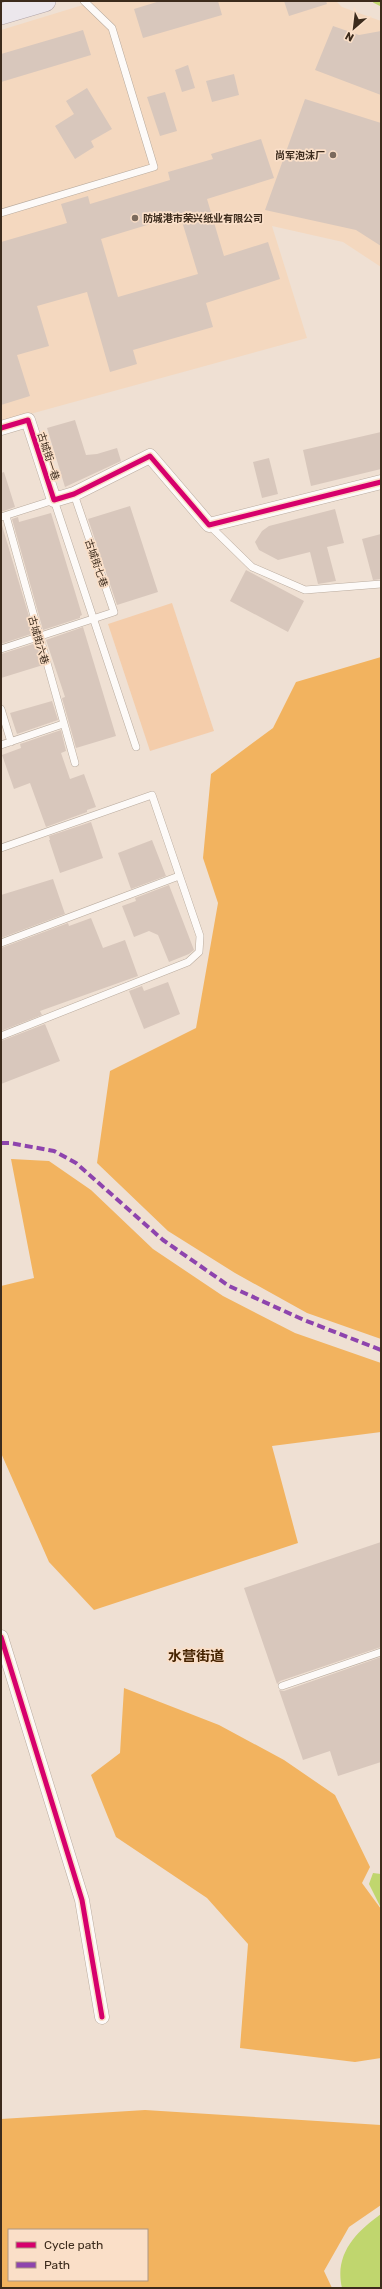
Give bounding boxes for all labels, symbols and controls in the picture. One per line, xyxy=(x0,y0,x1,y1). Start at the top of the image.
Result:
north arrow xyxy=(334,8,374,48)
text: N xyxy=(343,29,356,44)
place label: 尚军泡沫厂 xyxy=(275,150,325,162)
marker: 尚军泡沫厂 xyxy=(328,150,338,160)
place label: 防城港市荣兴纸业有限公司 xyxy=(143,212,263,225)
marker: 防城港市荣兴纸业有限公司 xyxy=(130,213,140,223)
street label: 古城街一巷 xyxy=(35,431,61,482)
street label: 古城街七巷 xyxy=(82,538,110,589)
street label: 古城街六巷 xyxy=(25,615,51,666)
district label: 水营街道 xyxy=(168,1648,224,1665)
legend xyxy=(8,2229,148,2281)
text: Cycle path xyxy=(44,2238,103,2252)
text: Path xyxy=(44,2258,70,2272)

